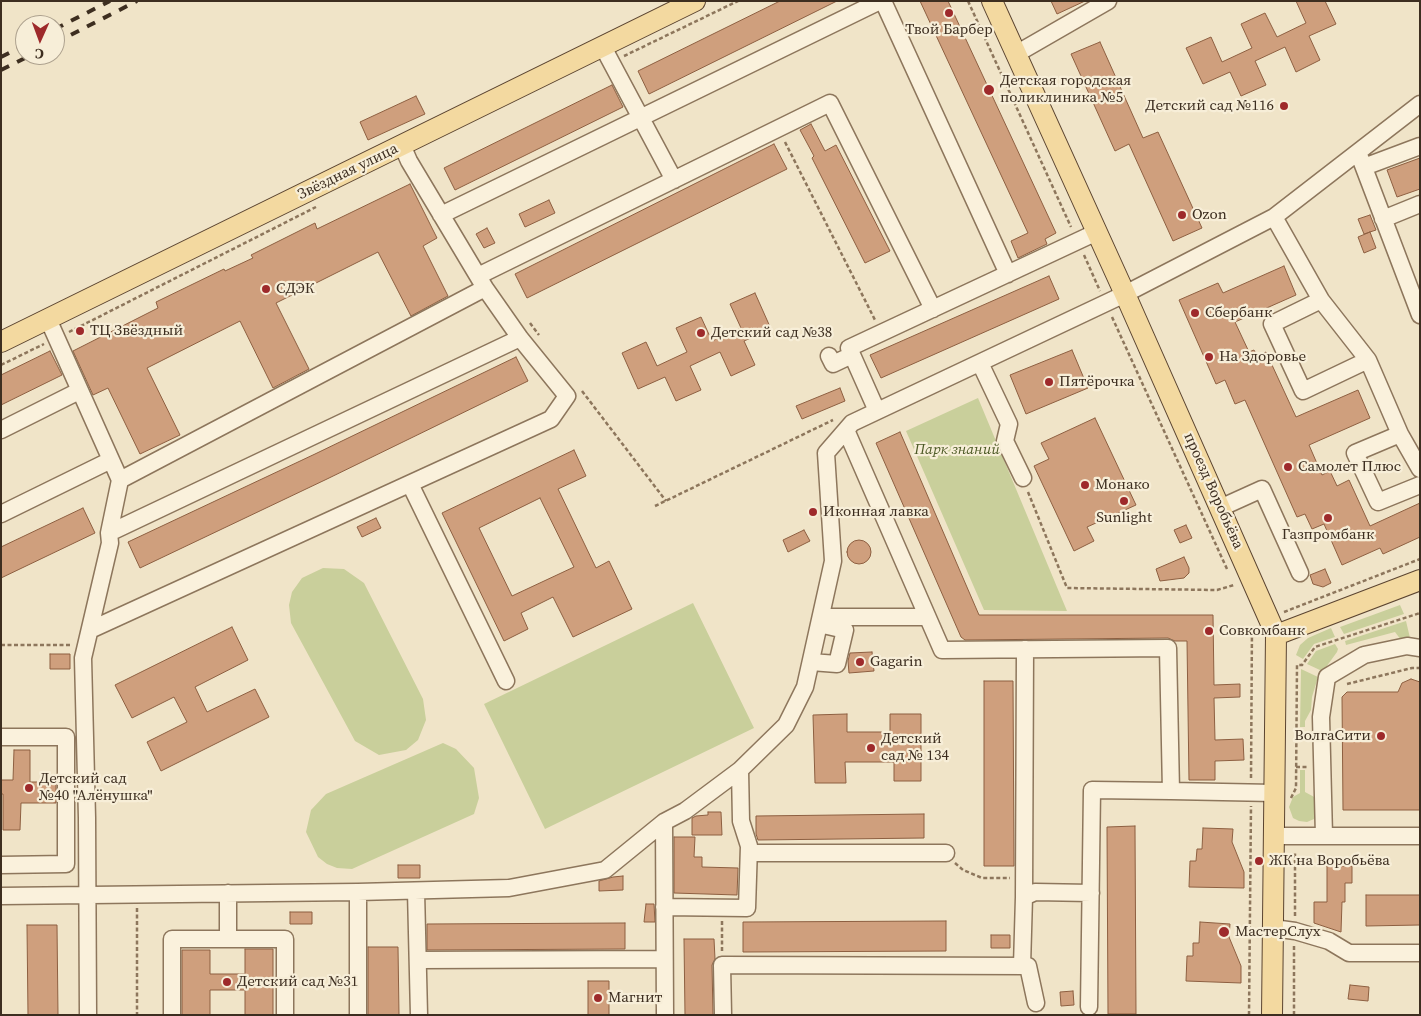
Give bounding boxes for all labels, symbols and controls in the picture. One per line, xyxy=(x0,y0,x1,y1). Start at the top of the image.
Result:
marker: Твой Барбер xyxy=(943,7,955,19)
north arrow xyxy=(15,15,65,65)
place label: Твой Барбер xyxy=(905,21,993,39)
text: С xyxy=(35,44,44,64)
place label: Детская городская поликлиника №5 xyxy=(1000,72,1131,107)
marker: Детская городская поликлиника №5 xyxy=(982,83,996,97)
place label: Детский сад №116 xyxy=(1145,97,1274,115)
marker: Детский сад №116 xyxy=(1278,100,1290,112)
street label: Звёздная улица xyxy=(295,140,401,204)
place label: Ozon xyxy=(1192,206,1227,224)
marker: Ozon xyxy=(1176,209,1188,221)
place label: СДЭК xyxy=(276,280,314,298)
marker: СДЭК xyxy=(260,283,272,295)
place label: Сбербанк xyxy=(1205,304,1272,322)
marker: Сбербанк xyxy=(1189,307,1201,319)
place label: ТЦ Звёздный xyxy=(90,322,183,340)
place label: Детский сад №38 xyxy=(711,324,832,342)
marker: ТЦ Звёздный xyxy=(74,325,86,337)
marker: Детский сад №38 xyxy=(695,327,707,339)
place label: На Здоровье xyxy=(1219,348,1306,366)
marker: На Здоровье xyxy=(1203,351,1215,363)
place label: Пятёрочка xyxy=(1059,373,1135,391)
marker: Пятёрочка xyxy=(1043,376,1055,388)
street label: проезд Воробьёва xyxy=(1179,430,1247,552)
park label: Парк знаний xyxy=(914,441,1000,459)
place label: Самолет Плюс xyxy=(1298,458,1401,476)
marker: Самолет Плюс xyxy=(1282,461,1294,473)
place label: Монако xyxy=(1095,476,1150,494)
marker: Монако xyxy=(1079,479,1091,491)
marker: Sunlight xyxy=(1118,495,1130,507)
place label: Иконная лавка xyxy=(823,503,929,521)
marker: Иконная лавка xyxy=(807,506,819,518)
place label: Sunlight xyxy=(1096,509,1152,527)
marker: Газпромбанк xyxy=(1322,512,1334,524)
place label: Газпромбанк xyxy=(1282,526,1374,544)
place label: Совкомбанк xyxy=(1219,622,1305,640)
marker: Совкомбанк xyxy=(1203,625,1215,637)
place label: Gagarin xyxy=(870,653,923,671)
marker: Gagarin xyxy=(854,656,866,668)
place label: ВолгаСити xyxy=(1294,727,1371,745)
place label: Детский сад № 134 xyxy=(881,730,949,765)
marker: ВолгаСити xyxy=(1375,730,1387,742)
marker: Детский сад № 134 xyxy=(865,742,877,754)
place label: Детский сад №40 "Алёнушка" xyxy=(39,770,153,805)
marker: Детский сад №40 "Алёнушка" xyxy=(23,782,35,794)
place label: ЖК на Воробьёва xyxy=(1269,852,1390,870)
marker: ЖК на Воробьёва xyxy=(1253,855,1265,867)
place label: МастерСлух xyxy=(1235,923,1321,941)
marker: МастерСлух xyxy=(1217,925,1231,939)
place label: Детский сад №31 xyxy=(237,973,358,991)
marker: Детский сад №31 xyxy=(221,976,233,988)
place label: Магнит xyxy=(608,989,662,1007)
marker: Магнит xyxy=(592,992,604,1004)

